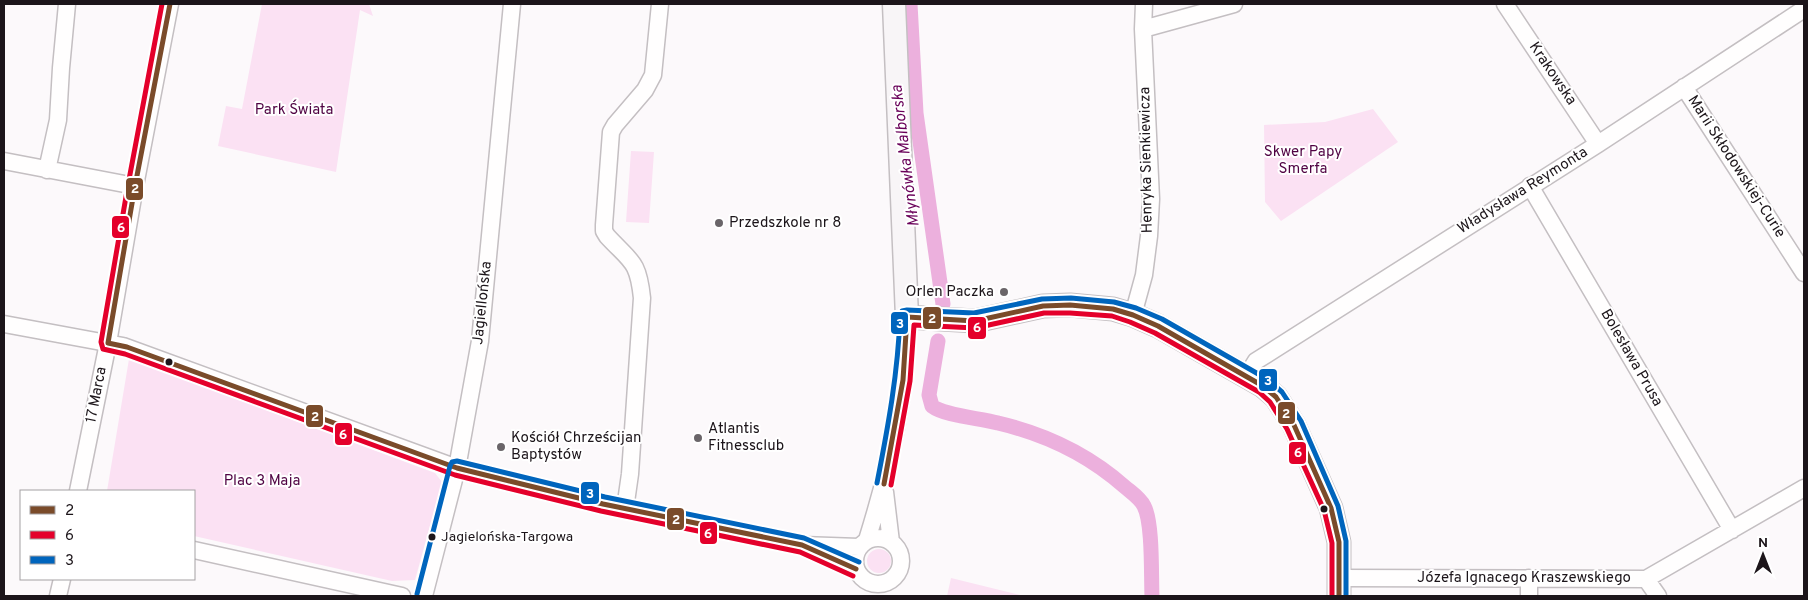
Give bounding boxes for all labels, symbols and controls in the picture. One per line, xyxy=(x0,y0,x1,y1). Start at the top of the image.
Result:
street label: Krakowska xyxy=(1524,39,1580,109)
water label: Młynówka Malborska xyxy=(887,83,925,228)
street label: Henryka Sienkiewicza xyxy=(1136,86,1158,234)
street label: Marii Skłodowskiej-Curie xyxy=(1683,92,1789,242)
park label: Park Świata xyxy=(255,99,333,120)
park label: Skwer Papy Smerfa xyxy=(1264,143,1342,179)
street label: Władysława Reymonta xyxy=(1454,143,1592,239)
line badge: 2 xyxy=(125,177,144,201)
text: 2 xyxy=(131,181,139,198)
place label: Przedszkole nr 8 xyxy=(729,214,841,233)
line badge: 6 xyxy=(111,215,130,239)
marker: Przedszkole nr 8 xyxy=(713,217,725,229)
text: 6 xyxy=(117,220,125,237)
street label: Jagiellońska xyxy=(469,260,497,346)
place label: Orlen Paczka xyxy=(905,283,994,302)
marker: Orlen Paczka xyxy=(998,286,1010,298)
line badge: 2 xyxy=(922,306,942,330)
street label: Bolesława Prusa xyxy=(1595,306,1667,410)
line badge: 3 xyxy=(890,311,909,335)
text: 2 xyxy=(928,311,936,328)
text: 3 xyxy=(896,316,904,333)
line badge: 6 xyxy=(967,316,987,340)
text: 6 xyxy=(973,320,981,337)
unlabelled marker xyxy=(164,357,174,367)
street label: 17 Marca xyxy=(82,365,112,425)
line badge: 3 xyxy=(1258,368,1278,392)
text: 3 xyxy=(1264,373,1272,390)
line badge: 2 xyxy=(1277,401,1296,425)
line badge: 2 xyxy=(305,404,324,428)
text: 2 xyxy=(1282,406,1290,423)
text: 2 xyxy=(311,409,319,426)
place label: Atlantis Fitnessclub xyxy=(708,420,784,456)
line badge: 6 xyxy=(334,422,353,446)
text: 6 xyxy=(339,427,347,444)
place label: Kościół Chrześcijan Baptystów xyxy=(511,429,641,465)
marker: Atlantis Fitnessclub xyxy=(692,432,704,444)
marker: Kościół Chrześcijan Baptystów xyxy=(495,441,507,453)
line badge: 6 xyxy=(1288,441,1307,465)
text: 6 xyxy=(1294,445,1302,462)
park label: Plac 3 Maja xyxy=(224,472,300,491)
line badge: 3 xyxy=(580,481,600,505)
text: 3 xyxy=(586,486,594,503)
legend xyxy=(20,490,195,580)
text: 2 xyxy=(65,502,74,521)
unlabelled marker xyxy=(1319,504,1329,514)
line badge: 2 xyxy=(666,507,685,531)
text: 2 xyxy=(672,512,680,529)
line badge: 6 xyxy=(699,521,718,545)
text: 6 xyxy=(704,526,712,543)
text: 6 xyxy=(65,527,74,546)
place label: Jagielońska-Targowa xyxy=(441,529,573,546)
north arrow xyxy=(1738,530,1788,580)
marker: Jagielońska-Targowa xyxy=(427,532,437,542)
text: N xyxy=(1758,535,1768,552)
text: 3 xyxy=(65,552,74,571)
street label: Józefa Ignacego Kraszewskiego xyxy=(1417,569,1631,588)

